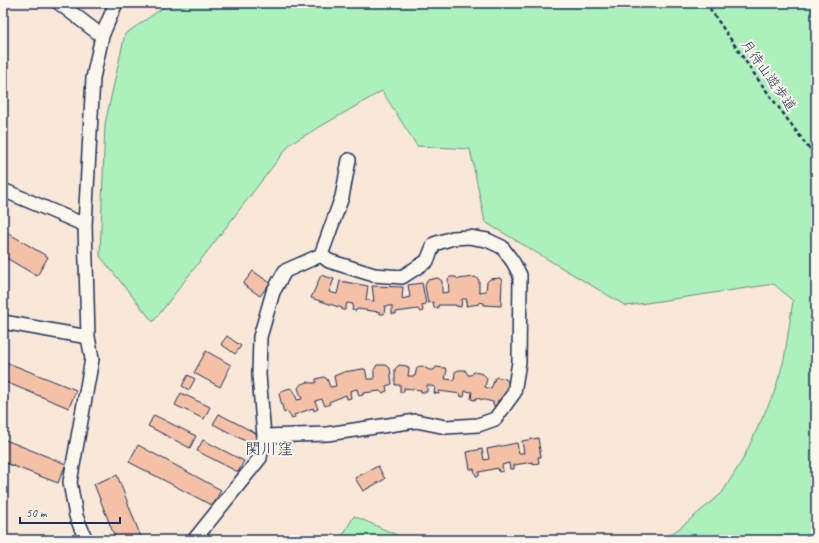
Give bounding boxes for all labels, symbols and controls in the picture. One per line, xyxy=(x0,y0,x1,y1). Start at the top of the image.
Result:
street label: 月待山遊歩道 xyxy=(738,36,800,115)
district label: 関川窪 xyxy=(245,439,293,459)
scale bar xyxy=(20,499,120,525)
text: 50 m xyxy=(26,505,48,521)

